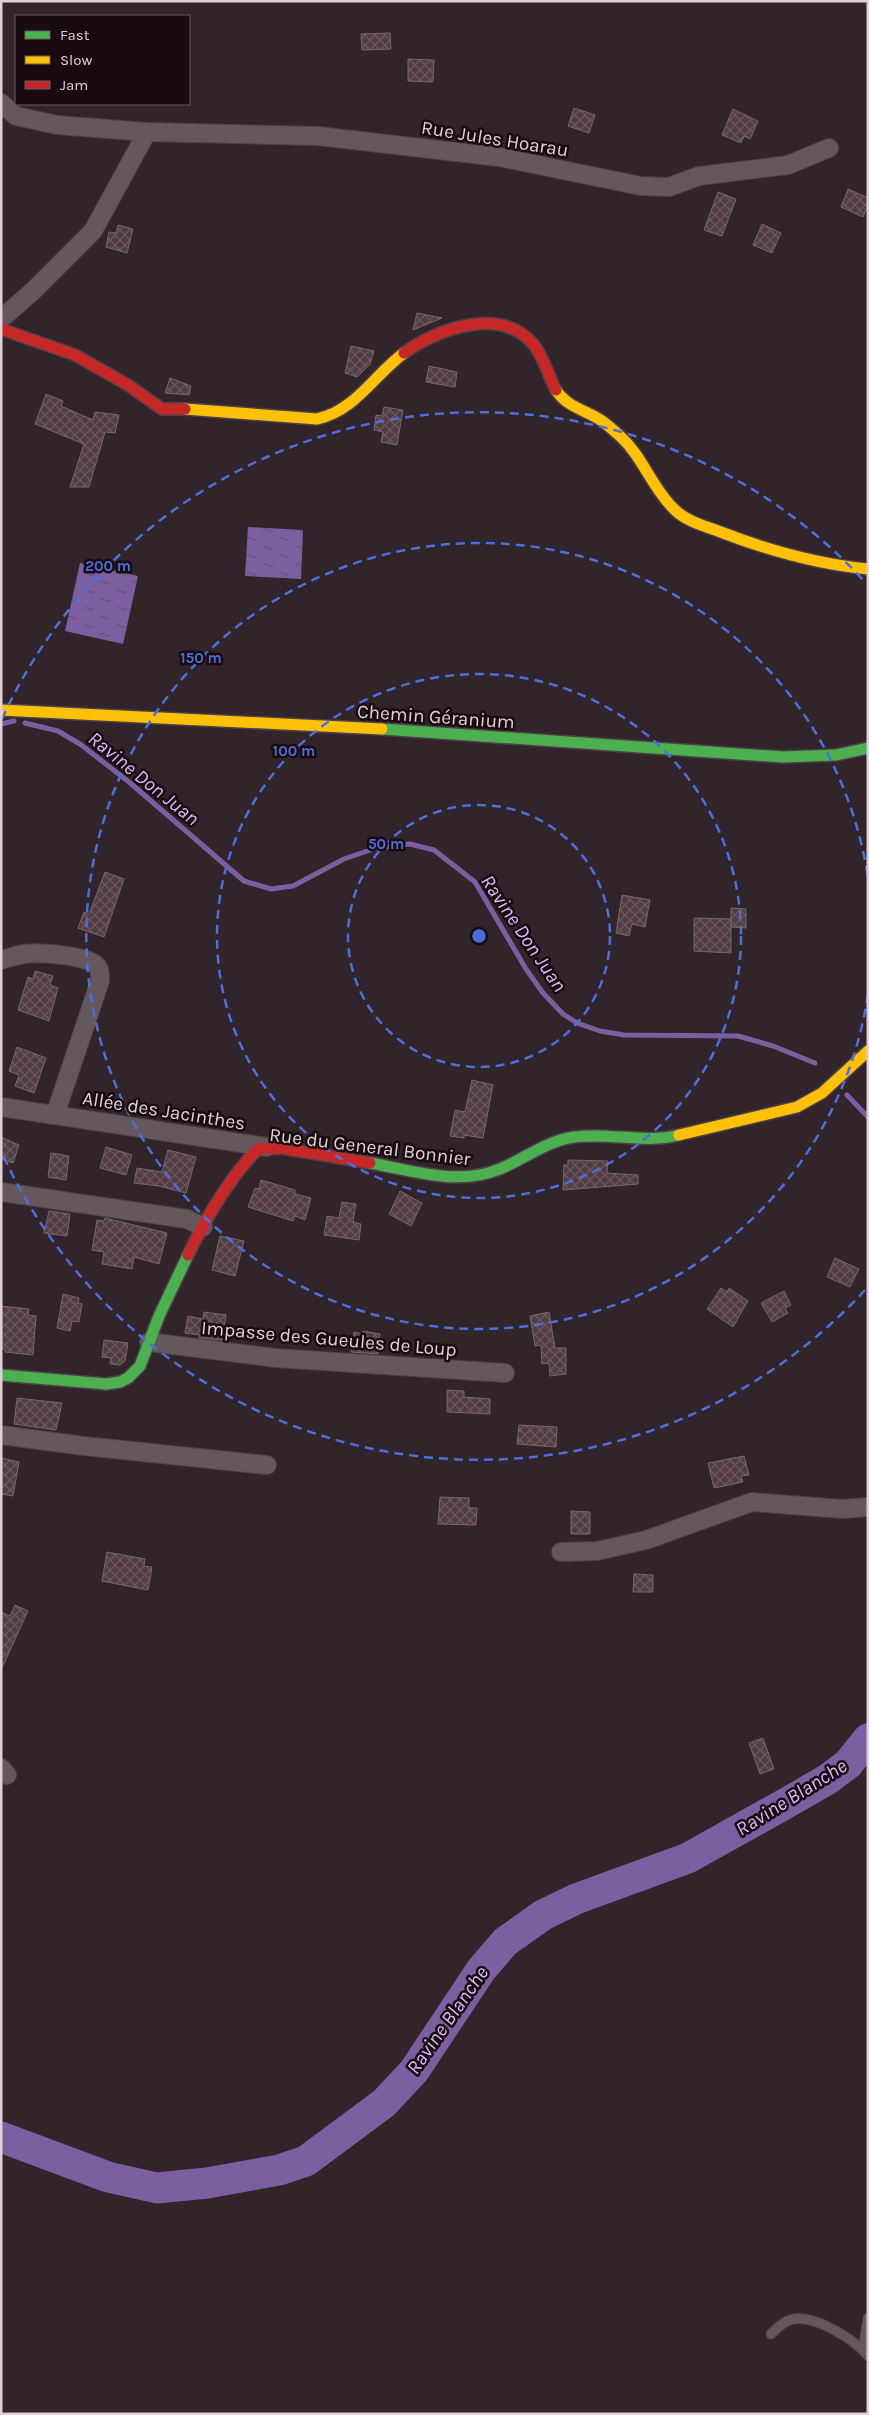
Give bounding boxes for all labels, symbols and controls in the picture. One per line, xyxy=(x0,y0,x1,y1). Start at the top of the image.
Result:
legend xyxy=(15,15,190,105)
text: Fast xyxy=(60,26,90,44)
text: Slow xyxy=(60,51,92,69)
text: Jam xyxy=(60,76,88,94)
street label: Rue Jules Hoarau xyxy=(420,117,570,161)
text: 200 m xyxy=(85,557,131,575)
text: 150 m xyxy=(180,649,222,667)
street label: Chemin Géranium xyxy=(356,701,516,733)
water label: Ravine Don Juan xyxy=(84,727,204,830)
text: 100 m xyxy=(273,742,315,760)
text: 50 m xyxy=(368,835,404,853)
water label: Ravine Don Juan xyxy=(476,870,571,996)
centre of rings xyxy=(470,927,488,945)
street label: Allée des Jacinthes xyxy=(81,1087,247,1135)
street label: Rue du General Bonnier xyxy=(268,1124,472,1170)
street label: Impasse des Gueules de Loup xyxy=(200,1317,458,1361)
water label: Ravine Blanche xyxy=(732,1754,851,1841)
water label: Ravine Blanche xyxy=(402,1962,493,2079)

